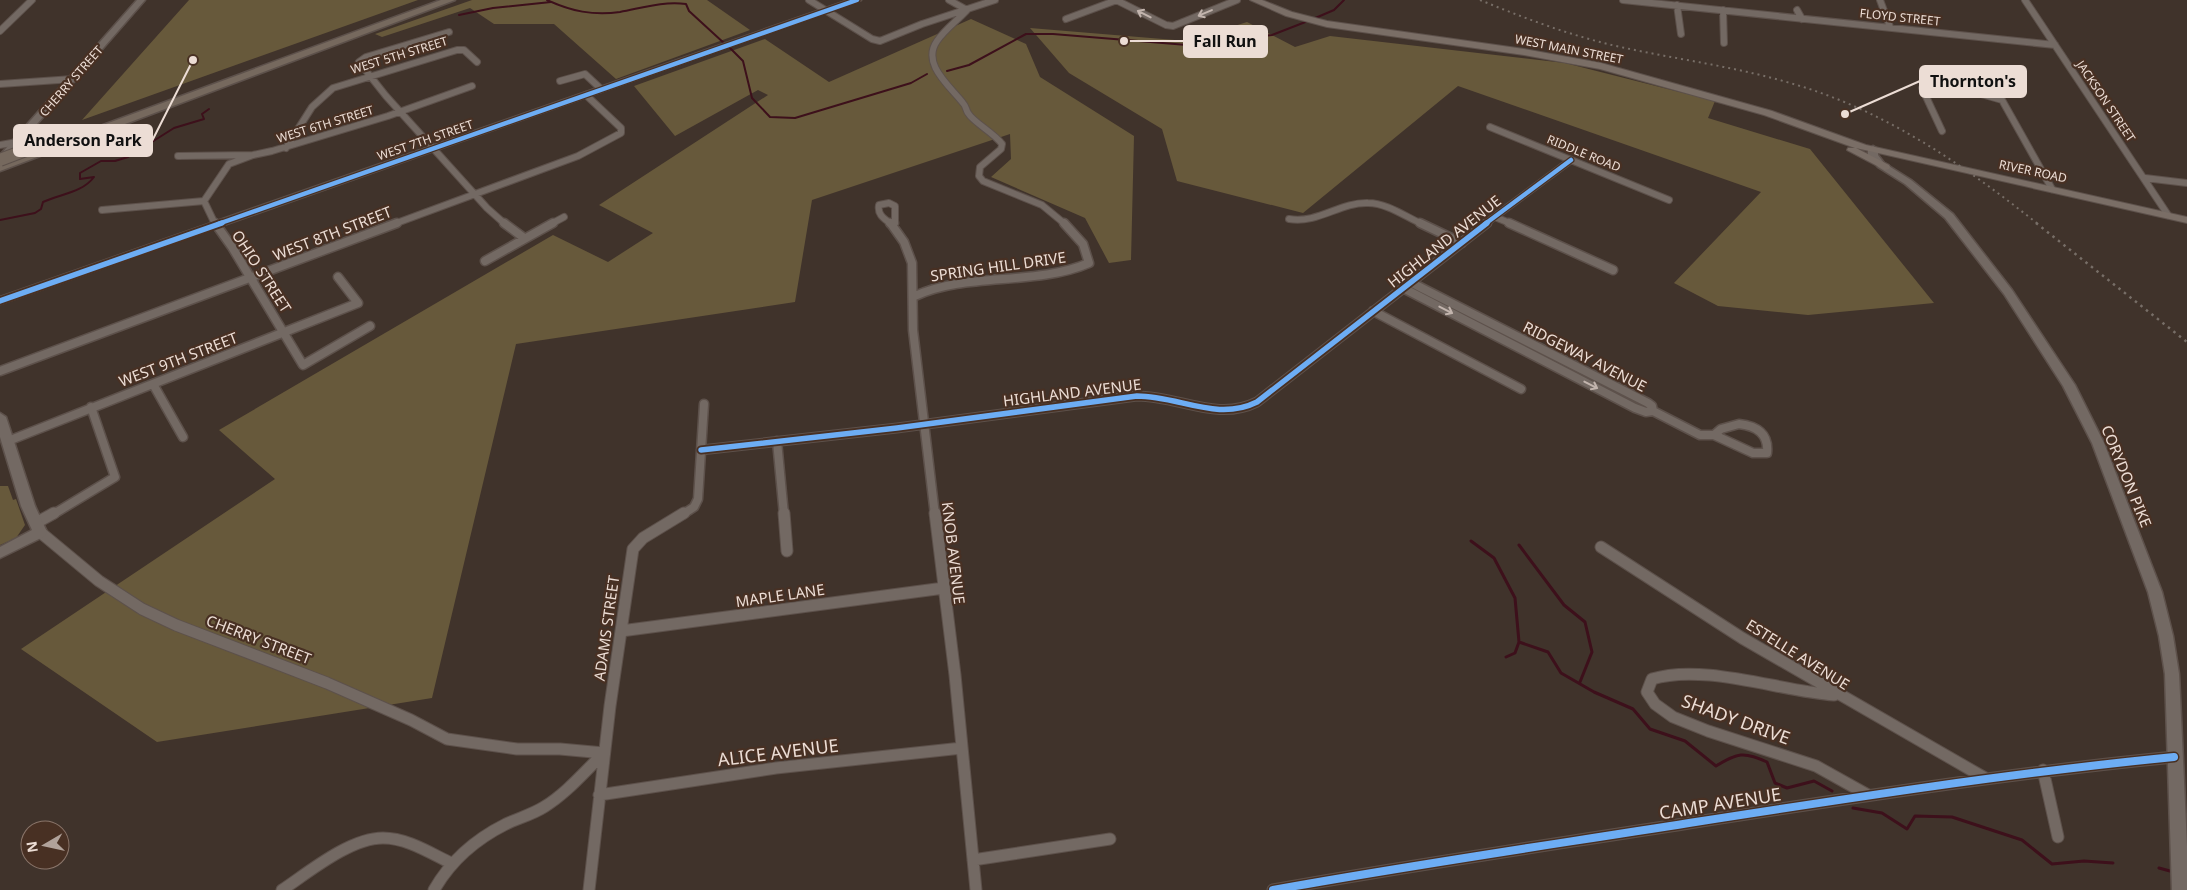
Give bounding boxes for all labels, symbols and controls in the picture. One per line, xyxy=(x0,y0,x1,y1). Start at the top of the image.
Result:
street label: FLOYD STREET xyxy=(1859,4,1941,30)
one-way arrow xyxy=(1137,9,1152,18)
one-way arrow xyxy=(1198,9,1213,19)
callout: Fall Run xyxy=(1184,26,1267,57)
text: Fall Run xyxy=(1193,30,1257,52)
street label: WEST MAIN STREET xyxy=(1513,30,1625,68)
street label: WEST 5TH STREET xyxy=(348,32,450,78)
street label: CHERRY STREET xyxy=(35,42,107,120)
street label: JACKSON STREET xyxy=(2072,56,2140,145)
callout: Thornton's xyxy=(1920,66,2026,97)
text: Thornton's xyxy=(1930,70,2016,92)
street label: WEST 6TH STREET xyxy=(274,101,376,147)
street label: WEST 7TH STREET xyxy=(375,115,476,164)
callout: Anderson Park xyxy=(14,125,152,156)
text: Anderson Park xyxy=(24,129,142,151)
street label: RIDDLE ROAD xyxy=(1545,130,1624,176)
street label: RIVER ROAD xyxy=(1997,156,2069,187)
street label: HIGHLAND AVENUE xyxy=(1383,190,1505,292)
street label: WEST 8TH STREET xyxy=(270,201,395,265)
street label: OHIO STREET xyxy=(228,226,296,317)
street label: SPRING HILL DRIVE xyxy=(929,247,1067,285)
one-way arrow xyxy=(1439,305,1454,315)
street label: RIDGEWAY AVENUE xyxy=(1520,316,1650,396)
street label: WEST 9TH STREET xyxy=(116,327,241,391)
street label: HIGHLAND AVENUE xyxy=(1002,374,1142,410)
one-way arrow xyxy=(1583,380,1598,390)
street label: CORYDON PIKE xyxy=(2097,422,2157,530)
street label: KNOB AVENUE xyxy=(938,501,970,605)
street label: ADAMS STREET xyxy=(589,573,623,682)
street label: MAPLE LANE xyxy=(734,579,826,611)
street label: CHERRY STREET xyxy=(204,610,315,668)
street label: ESTELLE AVENUE xyxy=(1743,614,1853,694)
street label: SHADY DRIVE xyxy=(1678,688,1794,750)
street label: ALICE AVENUE xyxy=(716,733,840,771)
street label: CAMP AVENUE xyxy=(1657,782,1783,824)
north arrow xyxy=(20,820,70,870)
text: N xyxy=(21,840,42,854)

